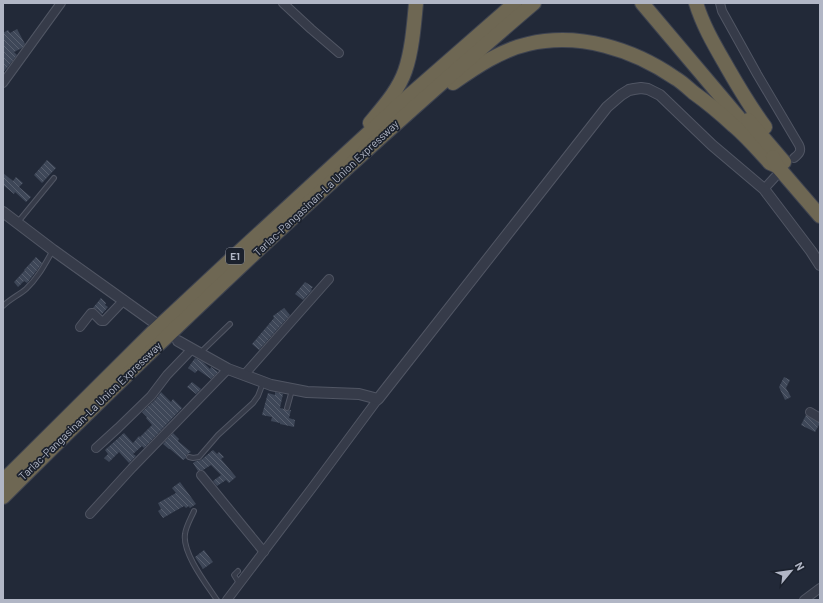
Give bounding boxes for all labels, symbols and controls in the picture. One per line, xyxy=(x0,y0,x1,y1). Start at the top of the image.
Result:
street label: Tarlac-Pangasinan-La Union Expressway xyxy=(250,117,401,258)
road number: E1 xyxy=(226,248,244,264)
street label: Tarlac-Pangasinan-La Union Expressway xyxy=(16,339,164,483)
north arrow xyxy=(771,551,811,591)
text: N xyxy=(793,560,808,572)

